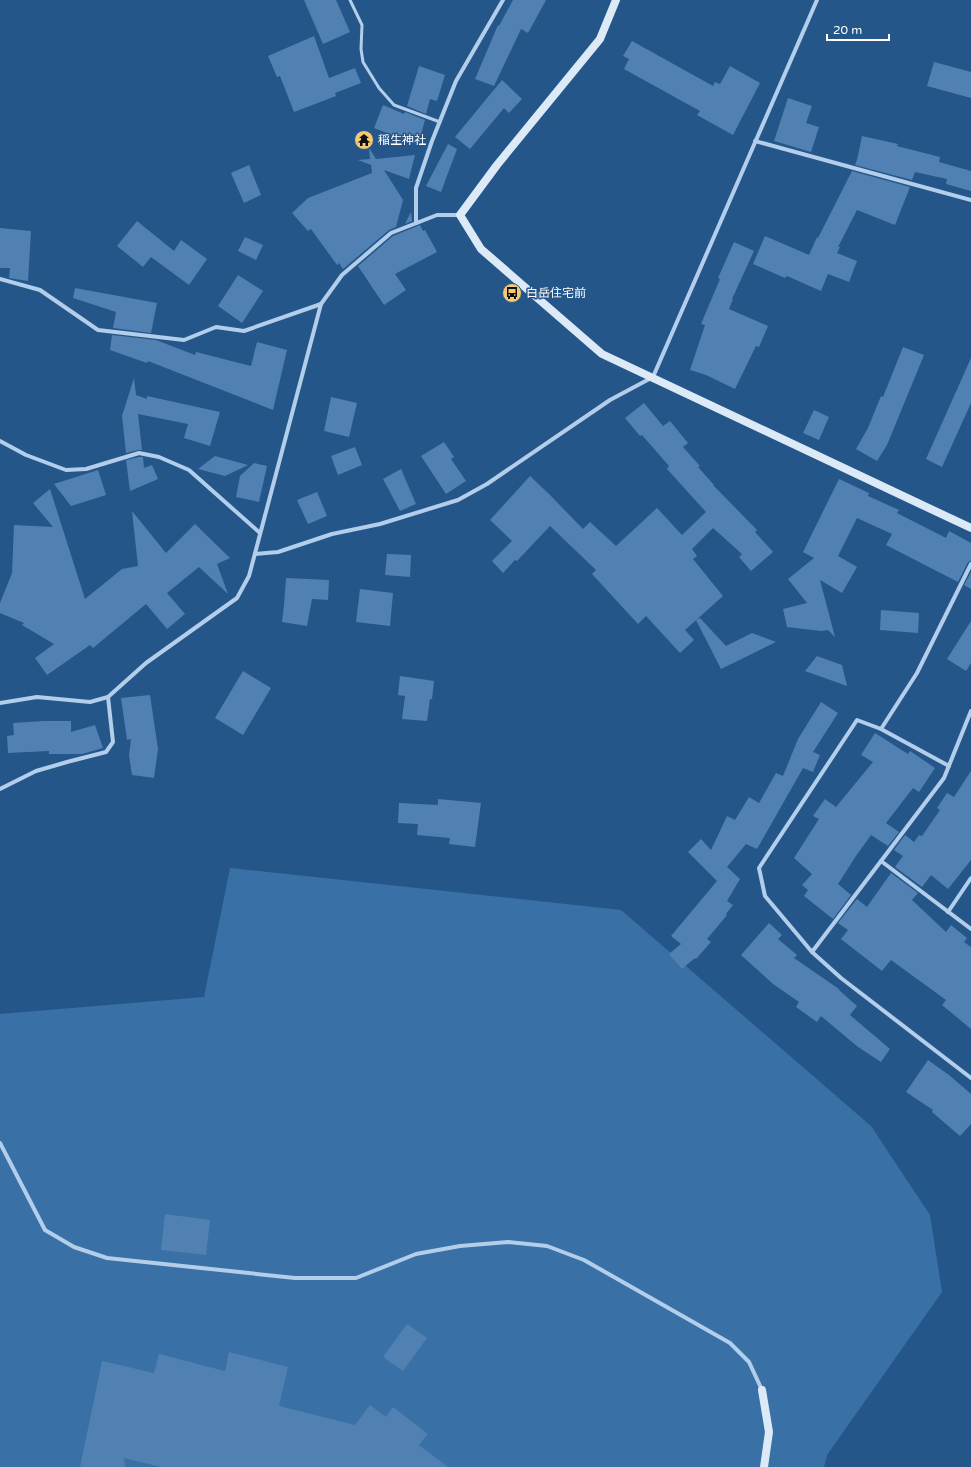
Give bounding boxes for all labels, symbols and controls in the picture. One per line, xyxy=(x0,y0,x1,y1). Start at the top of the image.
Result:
scale bar xyxy=(827,16,889,42)
text: 20 m xyxy=(833,23,862,37)
temple icon: 稲生神社 xyxy=(353,129,375,151)
place label: 稲生神社 xyxy=(378,133,426,147)
bus stop icon: 白岳住宅前 xyxy=(501,282,523,304)
place label: 白岳住宅前 xyxy=(526,286,586,300)

